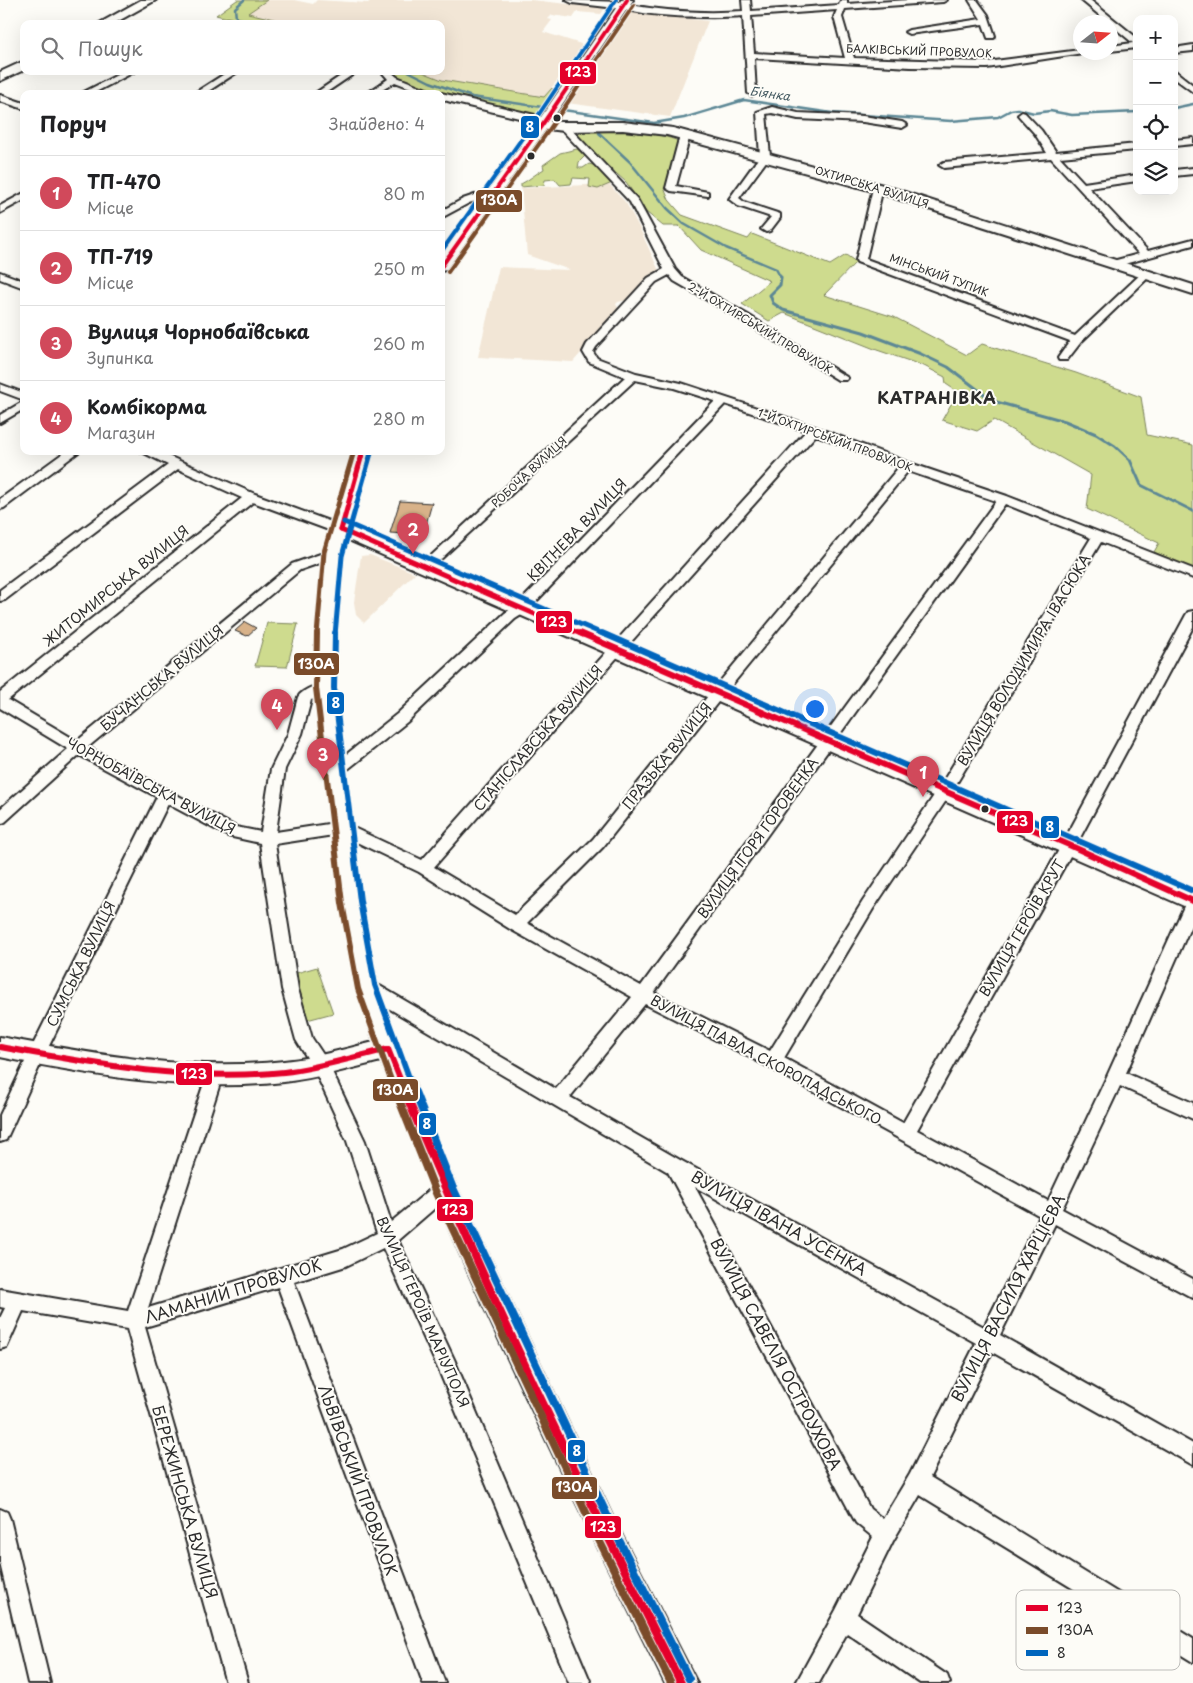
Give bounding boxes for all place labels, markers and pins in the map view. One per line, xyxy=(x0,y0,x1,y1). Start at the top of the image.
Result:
unlabelled marker xyxy=(552,113,562,123)
unlabelled marker xyxy=(526,151,536,161)
pin: 2 xyxy=(397,513,429,554)
pin: 4 xyxy=(261,689,293,730)
pin: 3 xyxy=(307,738,339,779)
pin: 1 xyxy=(907,756,939,797)
unlabelled marker xyxy=(980,804,990,814)

